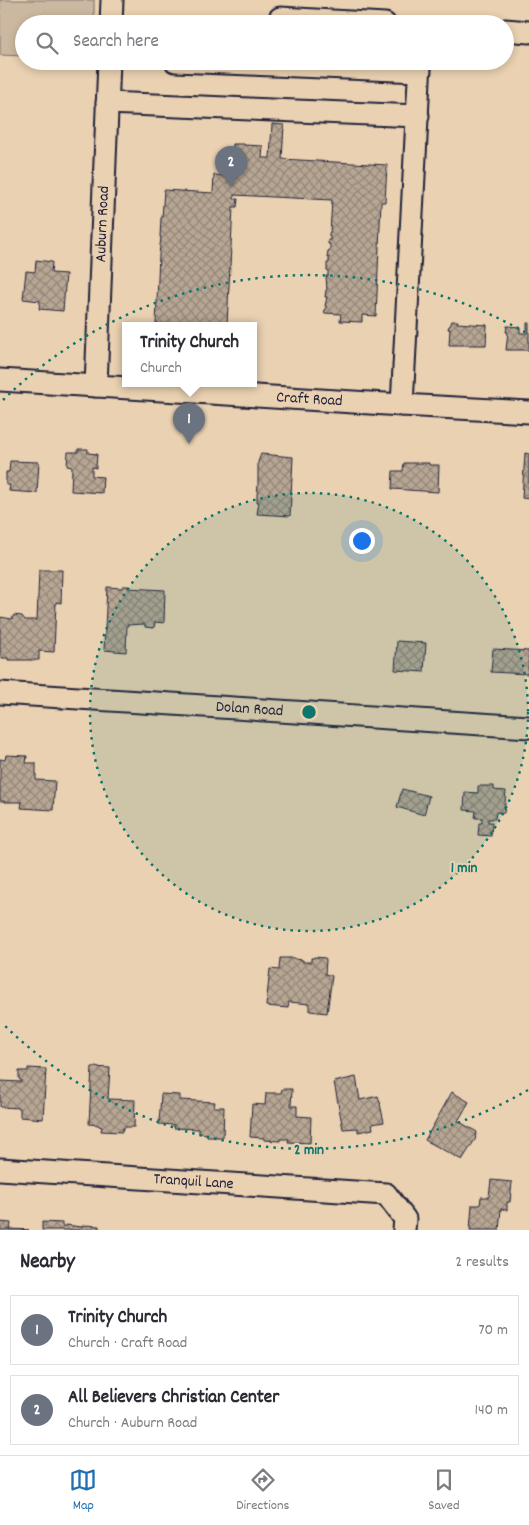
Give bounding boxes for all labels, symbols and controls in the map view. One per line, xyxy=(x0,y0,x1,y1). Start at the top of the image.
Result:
search box xyxy=(15,15,514,70)
icon: search xyxy=(33,29,61,57)
text: Search here xyxy=(73,29,159,56)
pin: 2 xyxy=(215,146,247,187)
street label: Auburn Road xyxy=(89,185,115,263)
popup xyxy=(122,322,257,387)
text: Trinity Church xyxy=(140,330,239,357)
text: Church xyxy=(140,357,182,380)
street label: Craft Road xyxy=(275,386,343,413)
pin: 1 xyxy=(173,403,205,444)
your location xyxy=(349,528,375,554)
street label: Dolan Road xyxy=(215,695,284,723)
centre of rings xyxy=(300,703,318,721)
text: 1 min xyxy=(451,858,477,880)
text: 2 min xyxy=(294,1140,324,1162)
street label: Tranquil Lane xyxy=(153,1167,234,1196)
text: Nearby xyxy=(20,1248,75,1278)
text: 2 results xyxy=(455,1251,509,1274)
text: Trinity Church xyxy=(68,1305,167,1332)
text: 1 xyxy=(35,1319,39,1342)
text: 70 m xyxy=(478,1319,508,1342)
text: Church · Craft Road xyxy=(68,1332,187,1355)
text: All Believers Christian Center xyxy=(68,1385,279,1412)
text: 2 xyxy=(34,1399,41,1422)
text: 140 m xyxy=(474,1399,508,1422)
text: Church · Auburn Road xyxy=(68,1412,197,1435)
tab: Map xyxy=(69,1466,97,1516)
tab: Directions xyxy=(236,1466,289,1516)
tab: Saved xyxy=(428,1466,460,1516)

